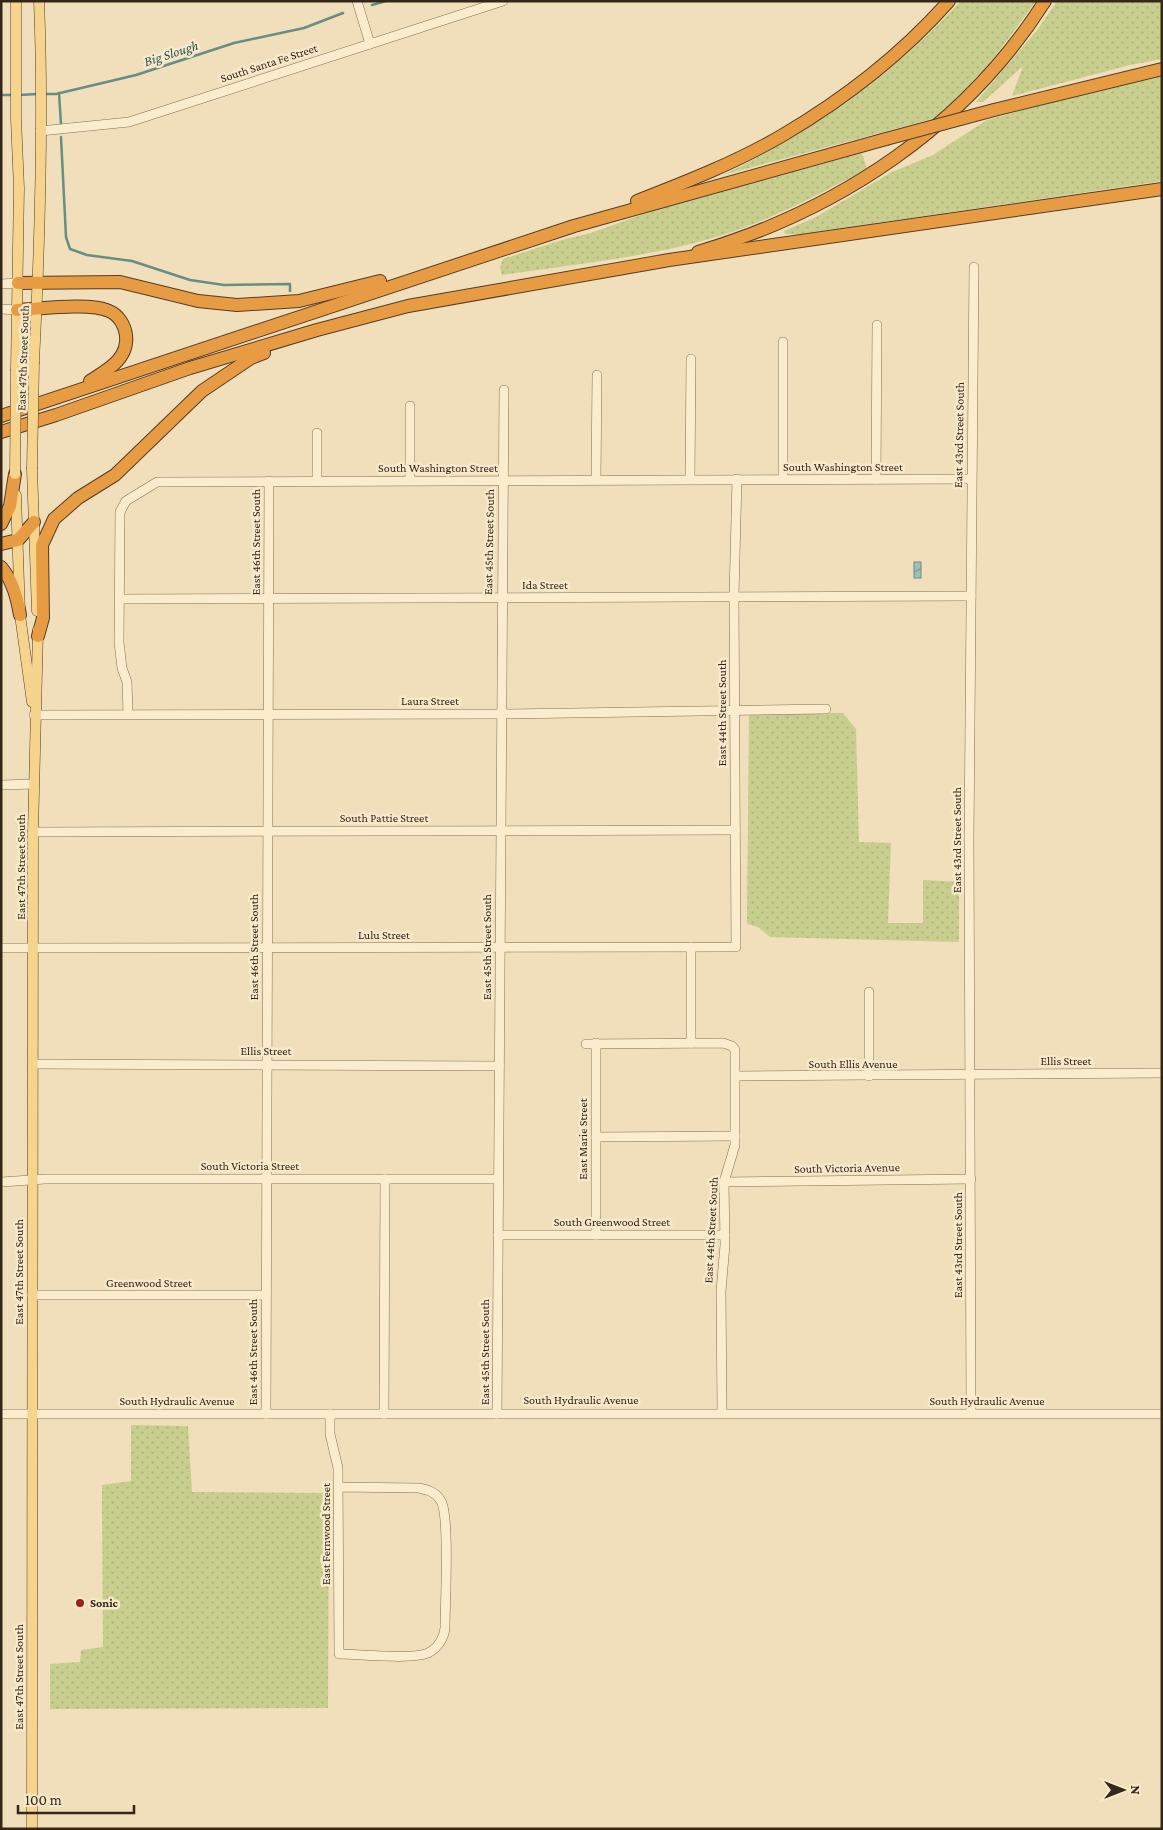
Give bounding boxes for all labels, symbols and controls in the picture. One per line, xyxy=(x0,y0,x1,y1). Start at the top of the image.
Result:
water label: Big Slough xyxy=(142,37,200,69)
street label: South Santa Fe Street xyxy=(219,40,320,85)
street label: East 47th Street South xyxy=(14,304,32,411)
street label: East 43rd Street South xyxy=(951,381,967,488)
street label: South Washington Street xyxy=(783,460,904,474)
street label: South Washington Street xyxy=(378,461,499,475)
street label: East 46th Street South xyxy=(249,488,263,595)
street label: East 45th Street South xyxy=(481,488,497,595)
street label: Ida Street xyxy=(522,578,569,592)
street label: East 44th Street South xyxy=(715,659,729,766)
street label: Laura Street xyxy=(401,694,460,708)
street label: East 43rd Street South xyxy=(950,786,964,893)
street label: South Pattie Street xyxy=(340,811,429,825)
street label: East 47th Street South xyxy=(14,814,28,920)
street label: East 46th Street South xyxy=(247,893,261,1000)
street label: East 45th Street South xyxy=(480,893,494,1000)
street label: Lulu Street xyxy=(358,928,411,942)
street label: Ellis Street xyxy=(240,1044,293,1058)
street label: Ellis Street xyxy=(1040,1054,1093,1068)
street label: South Ellis Avenue xyxy=(809,1057,897,1071)
street label: East Marie Street xyxy=(576,1097,590,1180)
street label: South Victoria Street xyxy=(201,1159,300,1173)
street label: South Victoria Avenue xyxy=(794,1160,900,1176)
street label: East 44th Street South xyxy=(701,1176,721,1284)
street label: East 43rd Street South xyxy=(951,1191,965,1298)
street label: South Greenwood Street xyxy=(554,1215,671,1229)
street label: East 47th Street South xyxy=(12,1219,26,1325)
street label: Greenwood Street xyxy=(106,1276,193,1290)
street label: East 46th Street South xyxy=(246,1298,260,1405)
street label: East 45th Street South xyxy=(478,1298,492,1405)
street label: South Hydraulic Avenue xyxy=(523,1393,639,1407)
street label: South Hydraulic Avenue xyxy=(119,1394,235,1408)
street label: South Hydraulic Avenue xyxy=(929,1394,1045,1408)
street label: East Fernwood Street xyxy=(319,1482,333,1585)
place label: Sonic xyxy=(90,1596,119,1610)
marker: Sonic xyxy=(74,1597,86,1609)
street label: East 47th Street South xyxy=(12,1624,26,1730)
north arrow xyxy=(1098,1765,1148,1815)
scale bar xyxy=(18,1782,134,1814)
text: N xyxy=(1128,1785,1144,1795)
text: 100 m xyxy=(25,1792,62,1808)

